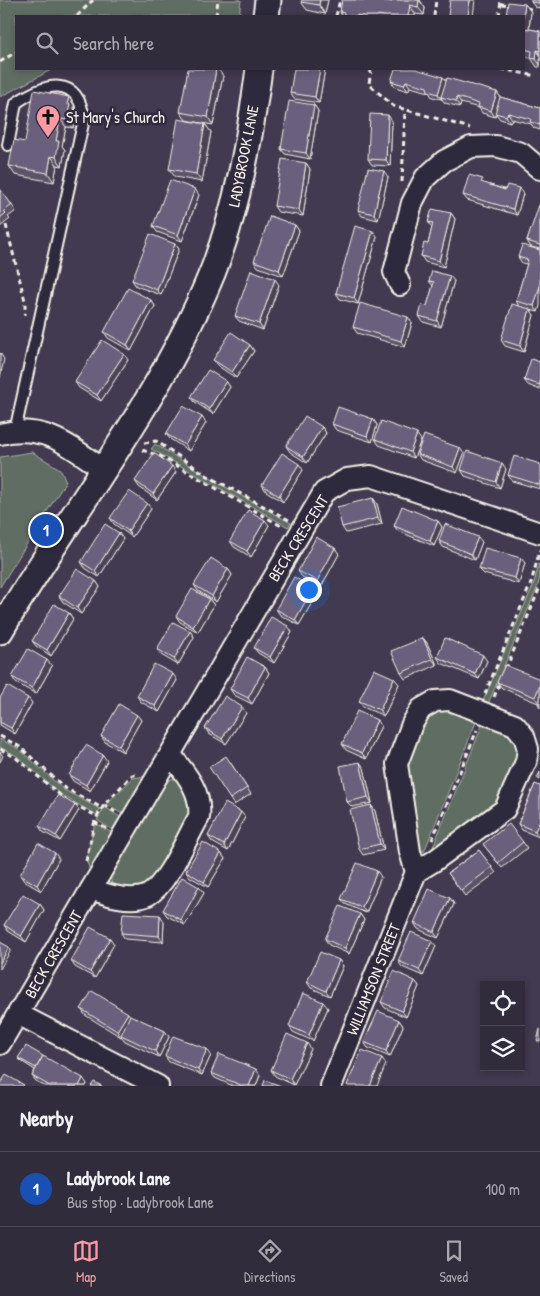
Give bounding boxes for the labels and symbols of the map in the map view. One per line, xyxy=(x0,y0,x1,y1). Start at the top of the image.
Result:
street label: LADYBROOK LANE xyxy=(222,103,264,209)
church icon: St Mary's Church xyxy=(35,104,61,138)
place label: St Mary's Church xyxy=(66,106,165,128)
street label: BECK CRESCENT xyxy=(263,490,334,586)
pin: 1 xyxy=(30,511,62,549)
your location xyxy=(296,577,322,603)
street label: BECK CRESCENT xyxy=(19,906,87,1002)
street label: WILLIAMSON STREET xyxy=(341,919,406,1038)

